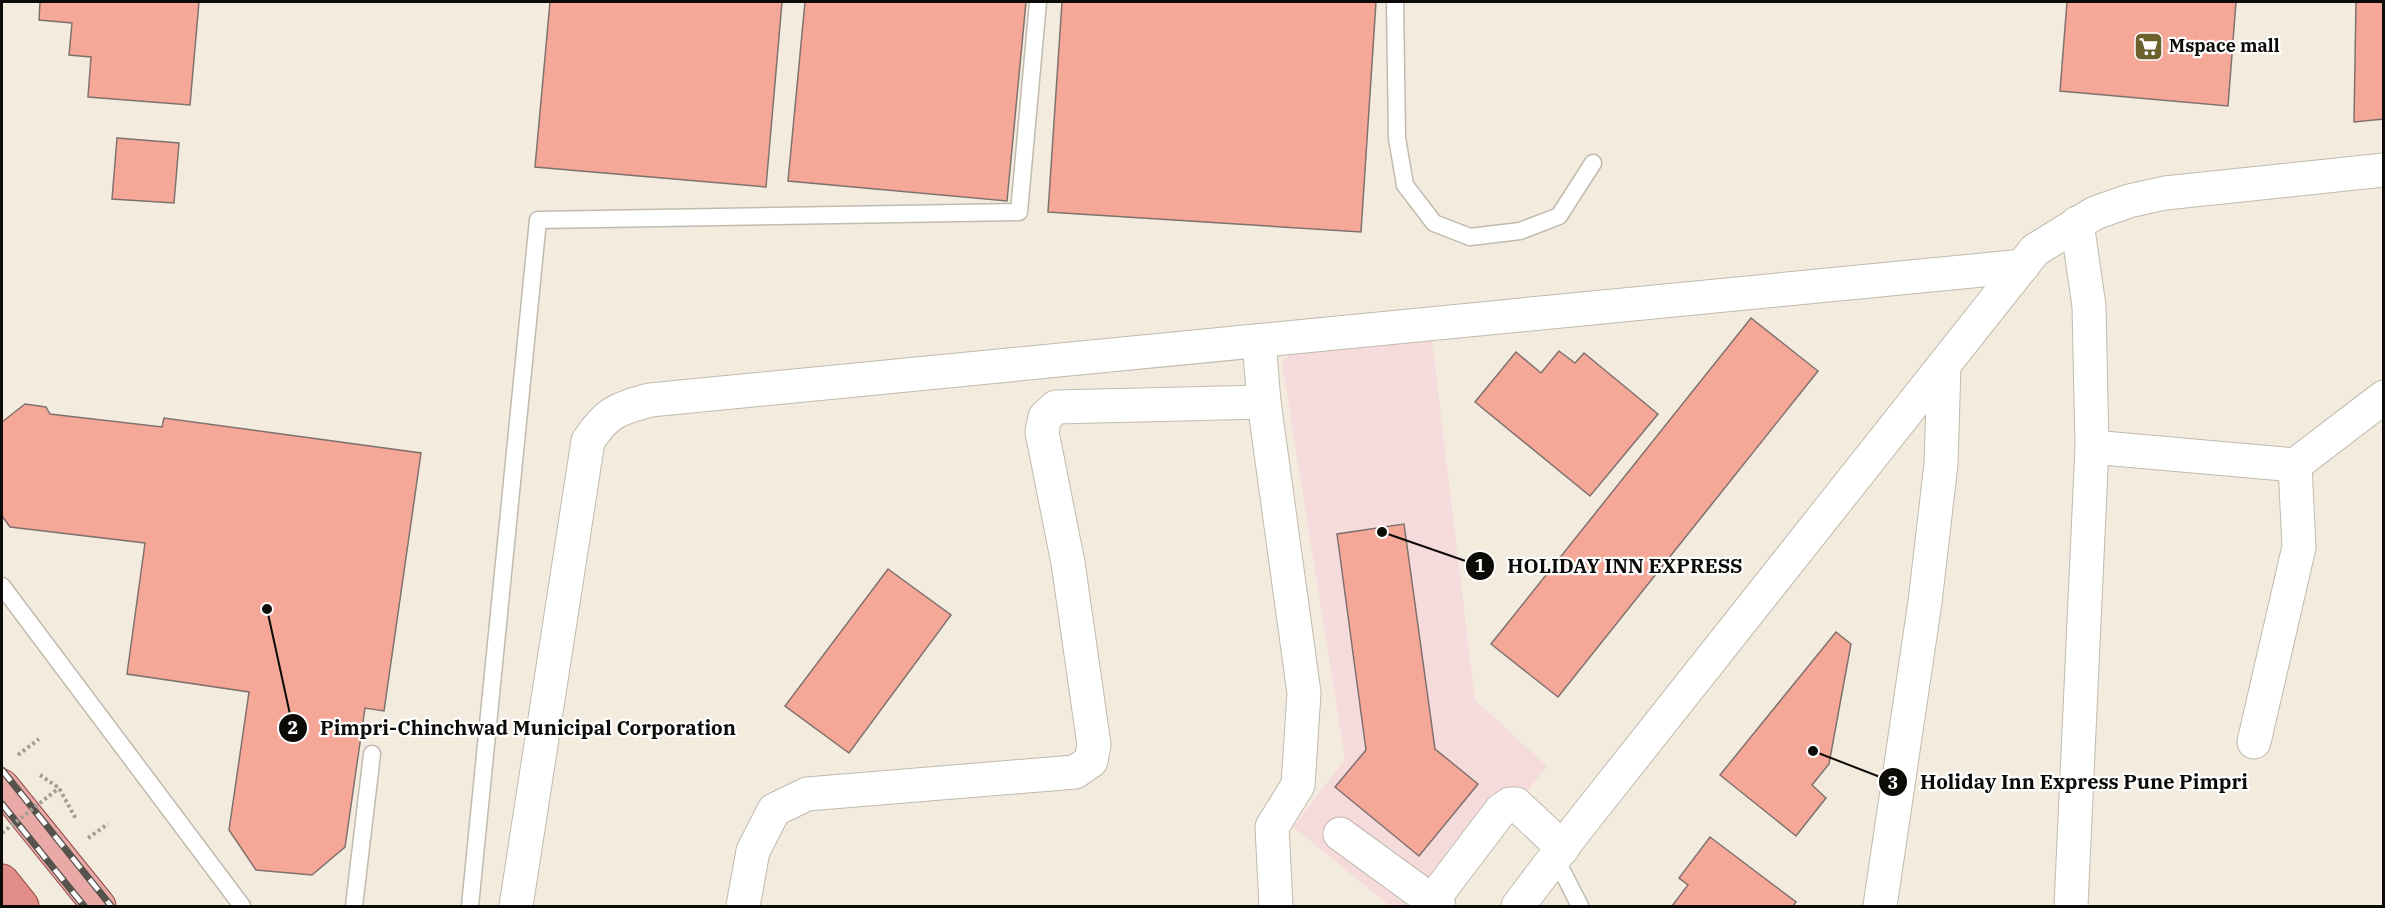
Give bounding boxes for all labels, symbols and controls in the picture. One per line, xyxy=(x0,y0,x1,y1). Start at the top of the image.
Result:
supermarket icon: Mspace mall xyxy=(2132,30,2164,62)
place label: Mspace mall xyxy=(2169,34,2280,57)
callout: HOLIDAY INN EXPRESS xyxy=(1465,547,1754,585)
text: HOLIDAY INN EXPRESS xyxy=(1507,552,1743,579)
text: 1 xyxy=(1475,554,1486,577)
callout: Pimpri-Chinchwad Municipal Corporation xyxy=(278,709,748,747)
text: Pimpri-Chinchwad Municipal Corporation xyxy=(320,714,736,741)
text: 2 xyxy=(288,716,298,739)
callout: Holiday Inn Express Pune Pimpri xyxy=(1878,763,2260,801)
text: Holiday Inn Express Pune Pimpri xyxy=(1920,768,2248,795)
text: 3 xyxy=(1888,771,1898,794)

